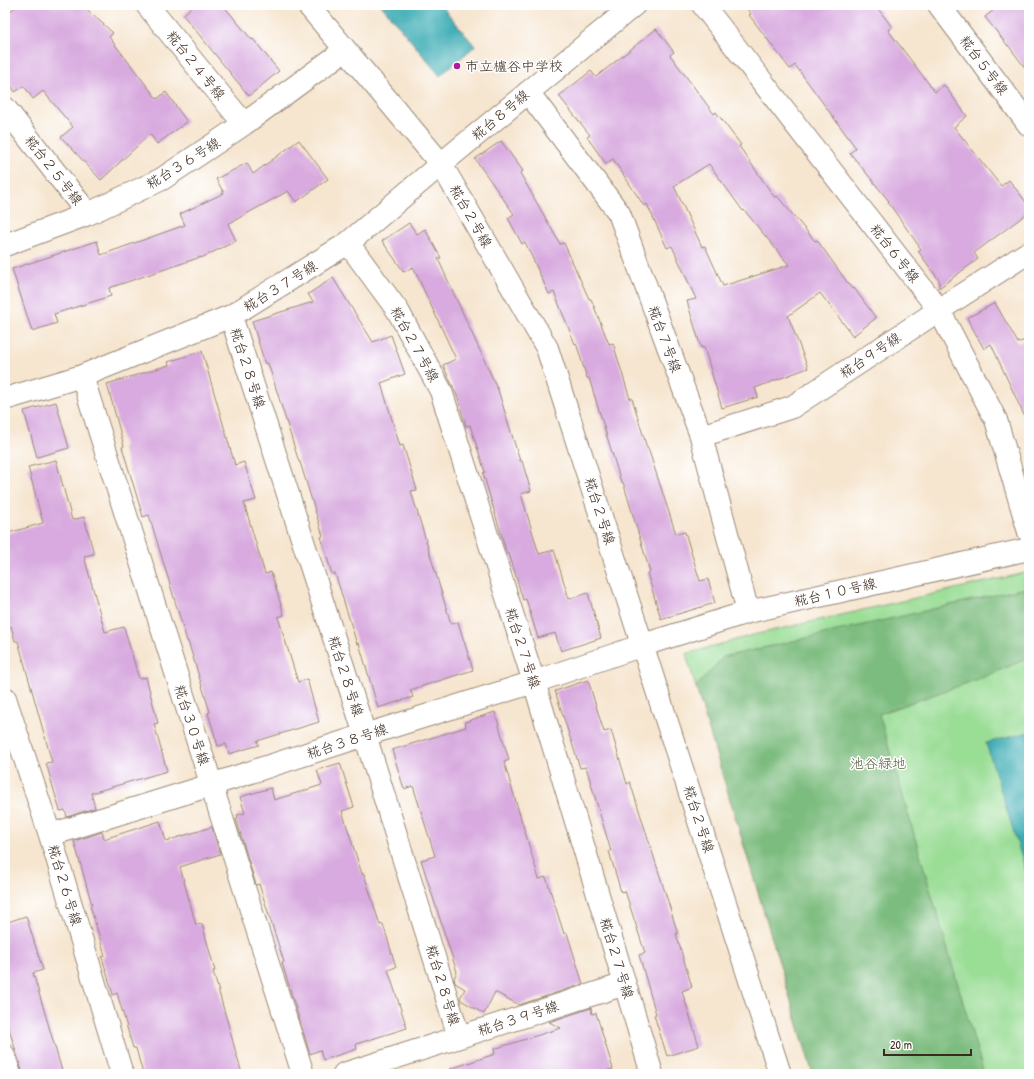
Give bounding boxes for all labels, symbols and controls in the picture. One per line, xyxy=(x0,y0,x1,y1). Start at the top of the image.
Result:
street label: 糀台２４号線 xyxy=(163,26,230,103)
street label: 糀台５号線 xyxy=(956,31,1013,98)
place label: 市立櫨谷中学校 xyxy=(465,56,563,75)
marker: 市立櫨谷中学校 xyxy=(452,61,462,71)
street label: 糀台８号線 xyxy=(467,85,533,144)
street label: 糀台２５号線 xyxy=(21,131,88,209)
street label: 糀台３６号線 xyxy=(142,132,223,193)
street label: 糀台２号線 xyxy=(446,181,497,251)
street label: 糀台６号線 xyxy=(866,219,924,286)
street label: 糀台３７号線 xyxy=(239,255,320,316)
street label: 糀台２７号線 xyxy=(387,302,444,385)
street label: 糀台７号線 xyxy=(645,303,686,375)
street label: 糀台２８号線 xyxy=(226,325,270,411)
street label: 糀台９号線 xyxy=(835,327,904,382)
street label: 糀台２号線 xyxy=(581,475,620,547)
street label: 糀台１０号線 xyxy=(792,573,878,610)
street label: 糀台２７号線 xyxy=(501,605,545,691)
street label: 糀台２８号線 xyxy=(324,633,368,719)
street label: 糀台３０号線 xyxy=(170,682,214,768)
street label: 糀台３８号線 xyxy=(304,719,390,763)
park label: 池谷緑地 xyxy=(850,753,906,772)
street label: 糀台２号線 xyxy=(680,783,719,855)
street label: 糀台２６号線 xyxy=(44,842,87,928)
street label: 糀台２７号線 xyxy=(596,915,639,1001)
street label: 糀台２８号線 xyxy=(422,942,465,1028)
street label: 糀台３９号線 xyxy=(475,996,561,1040)
scale bar xyxy=(884,1031,971,1057)
text: 20 m xyxy=(890,1036,912,1053)

